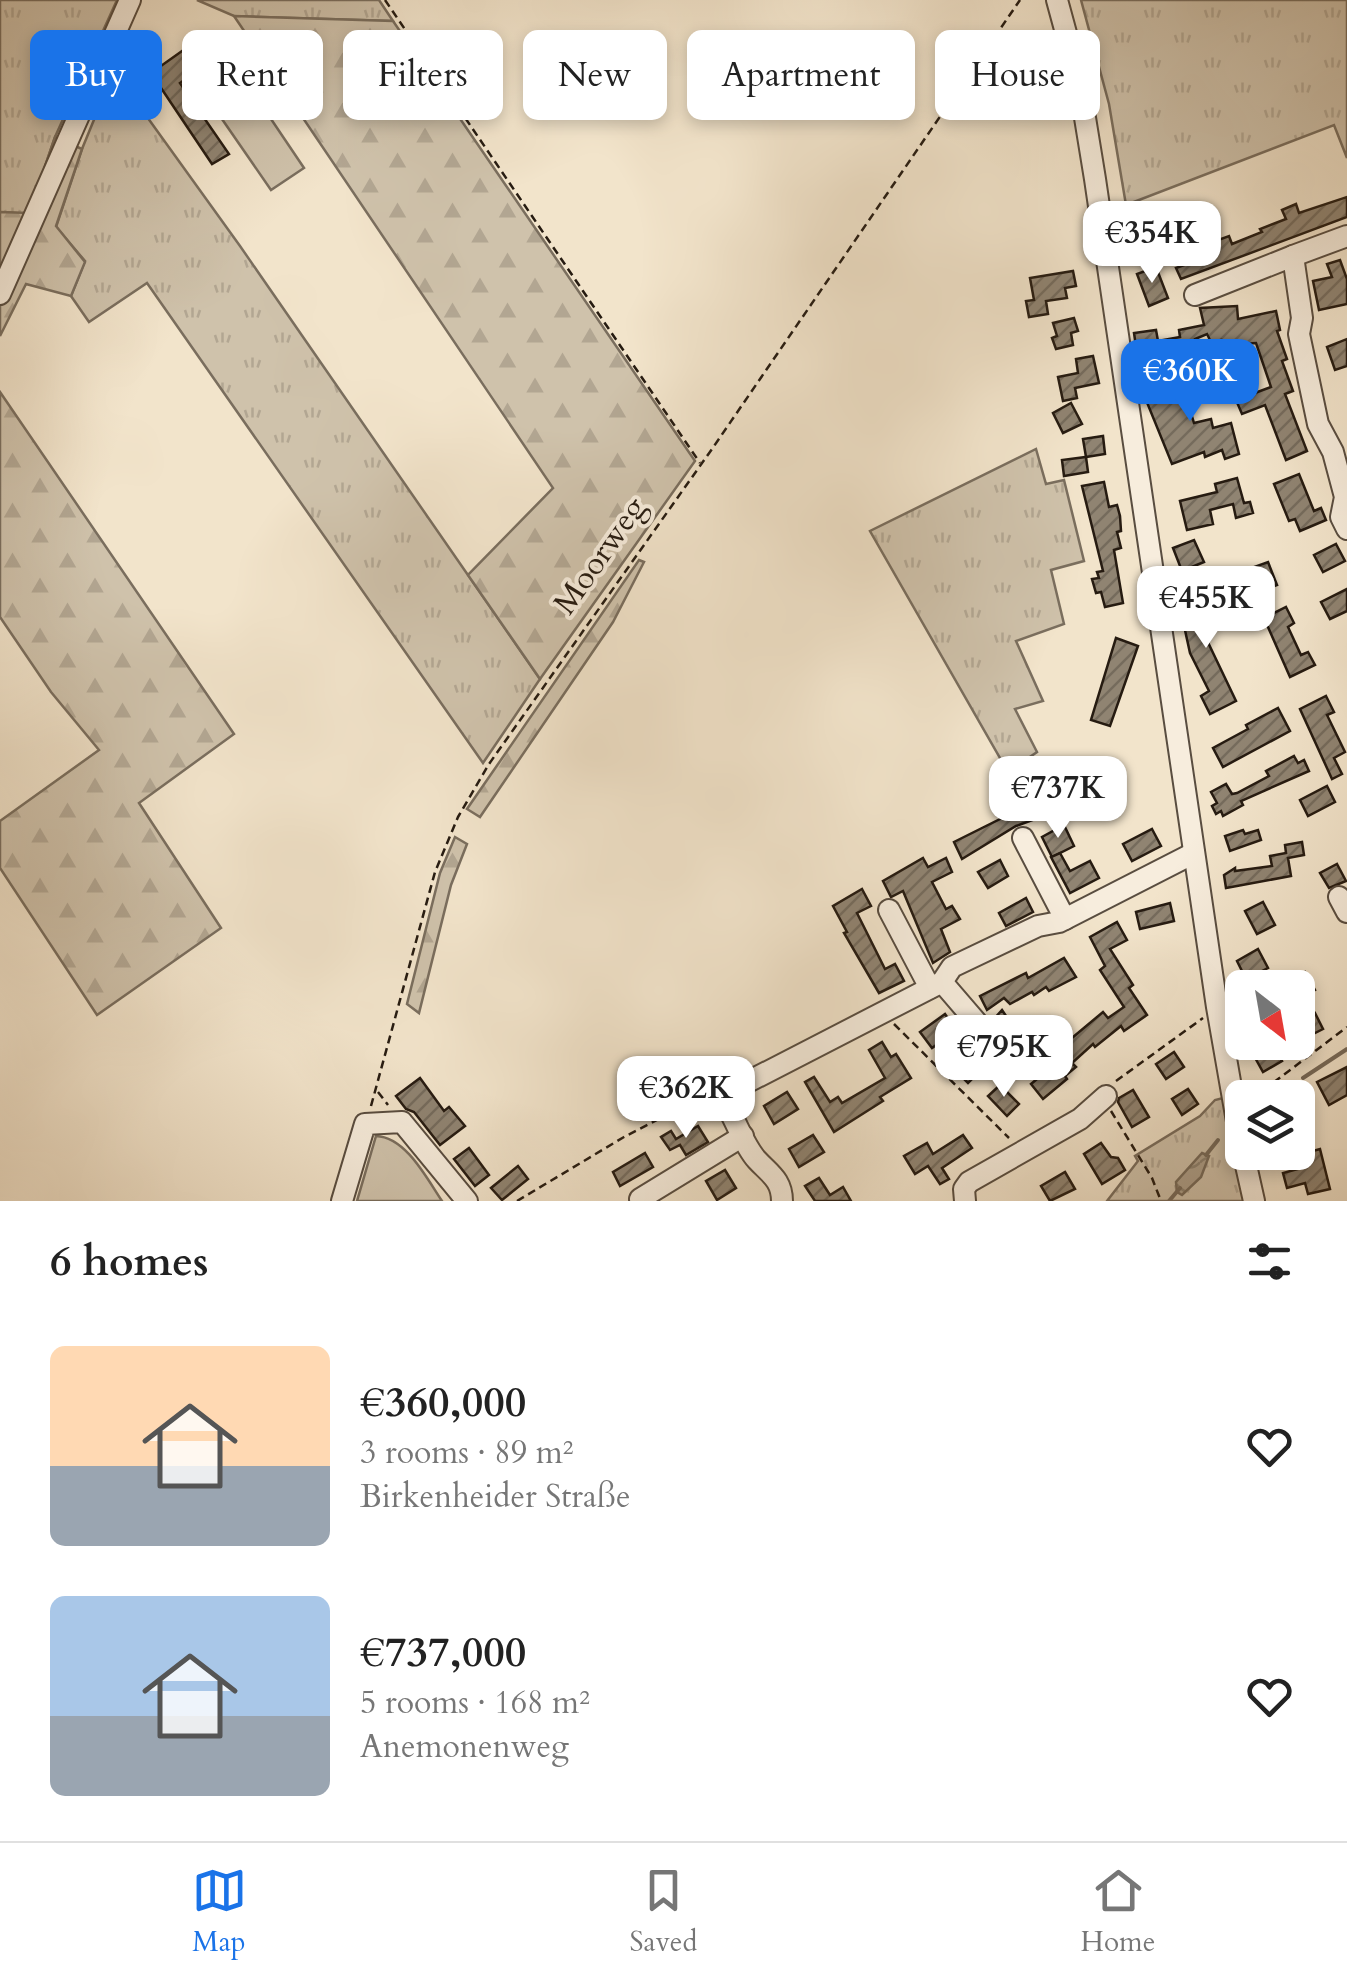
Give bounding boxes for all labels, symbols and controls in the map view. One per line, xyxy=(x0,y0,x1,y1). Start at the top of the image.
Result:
chip: Buy xyxy=(30,30,162,120)
chip: Rent xyxy=(182,30,323,120)
chip: Filters xyxy=(343,30,503,120)
chip: New xyxy=(523,30,667,120)
chip: Apartment xyxy=(687,30,915,120)
chip: House xyxy=(935,30,1100,120)
pin: €354K xyxy=(1082,201,1222,286)
text: €354K xyxy=(1105,211,1199,255)
pin: €360K xyxy=(1120,339,1260,424)
text: €360K xyxy=(1143,349,1237,393)
street label: Moorweg xyxy=(543,488,656,623)
pin: €455K xyxy=(1136,566,1276,651)
text: €455K xyxy=(1159,576,1253,620)
pin: €737K xyxy=(988,756,1128,841)
text: €737K xyxy=(1011,766,1105,810)
north arrow xyxy=(1225,970,1315,1060)
map controls xyxy=(1225,970,1315,1170)
pin: €795K xyxy=(934,1015,1074,1100)
text: €795K xyxy=(957,1025,1051,1069)
pin: €362K xyxy=(616,1056,756,1141)
text: €362K xyxy=(639,1066,733,1110)
button: layers xyxy=(1225,1080,1315,1170)
text: 6 homes xyxy=(50,1233,208,1290)
icon: filters xyxy=(1242,1234,1297,1289)
text: €360,000 xyxy=(360,1374,526,1431)
icon: home xyxy=(130,1386,250,1506)
icon: heart xyxy=(1242,1419,1297,1474)
text: 3 rooms · 89 m² xyxy=(360,1431,573,1475)
text: Birkenheider Straße xyxy=(360,1475,630,1519)
text: €737,000 xyxy=(360,1624,526,1681)
icon: home xyxy=(130,1636,250,1756)
icon: heart xyxy=(1242,1669,1297,1724)
text: 5 rooms · 168 m² xyxy=(360,1681,590,1725)
text: Anemonenweg xyxy=(360,1725,569,1769)
tab: Map xyxy=(192,1863,247,1961)
tab: Saved xyxy=(630,1863,697,1961)
tab: Home xyxy=(1081,1863,1155,1961)

